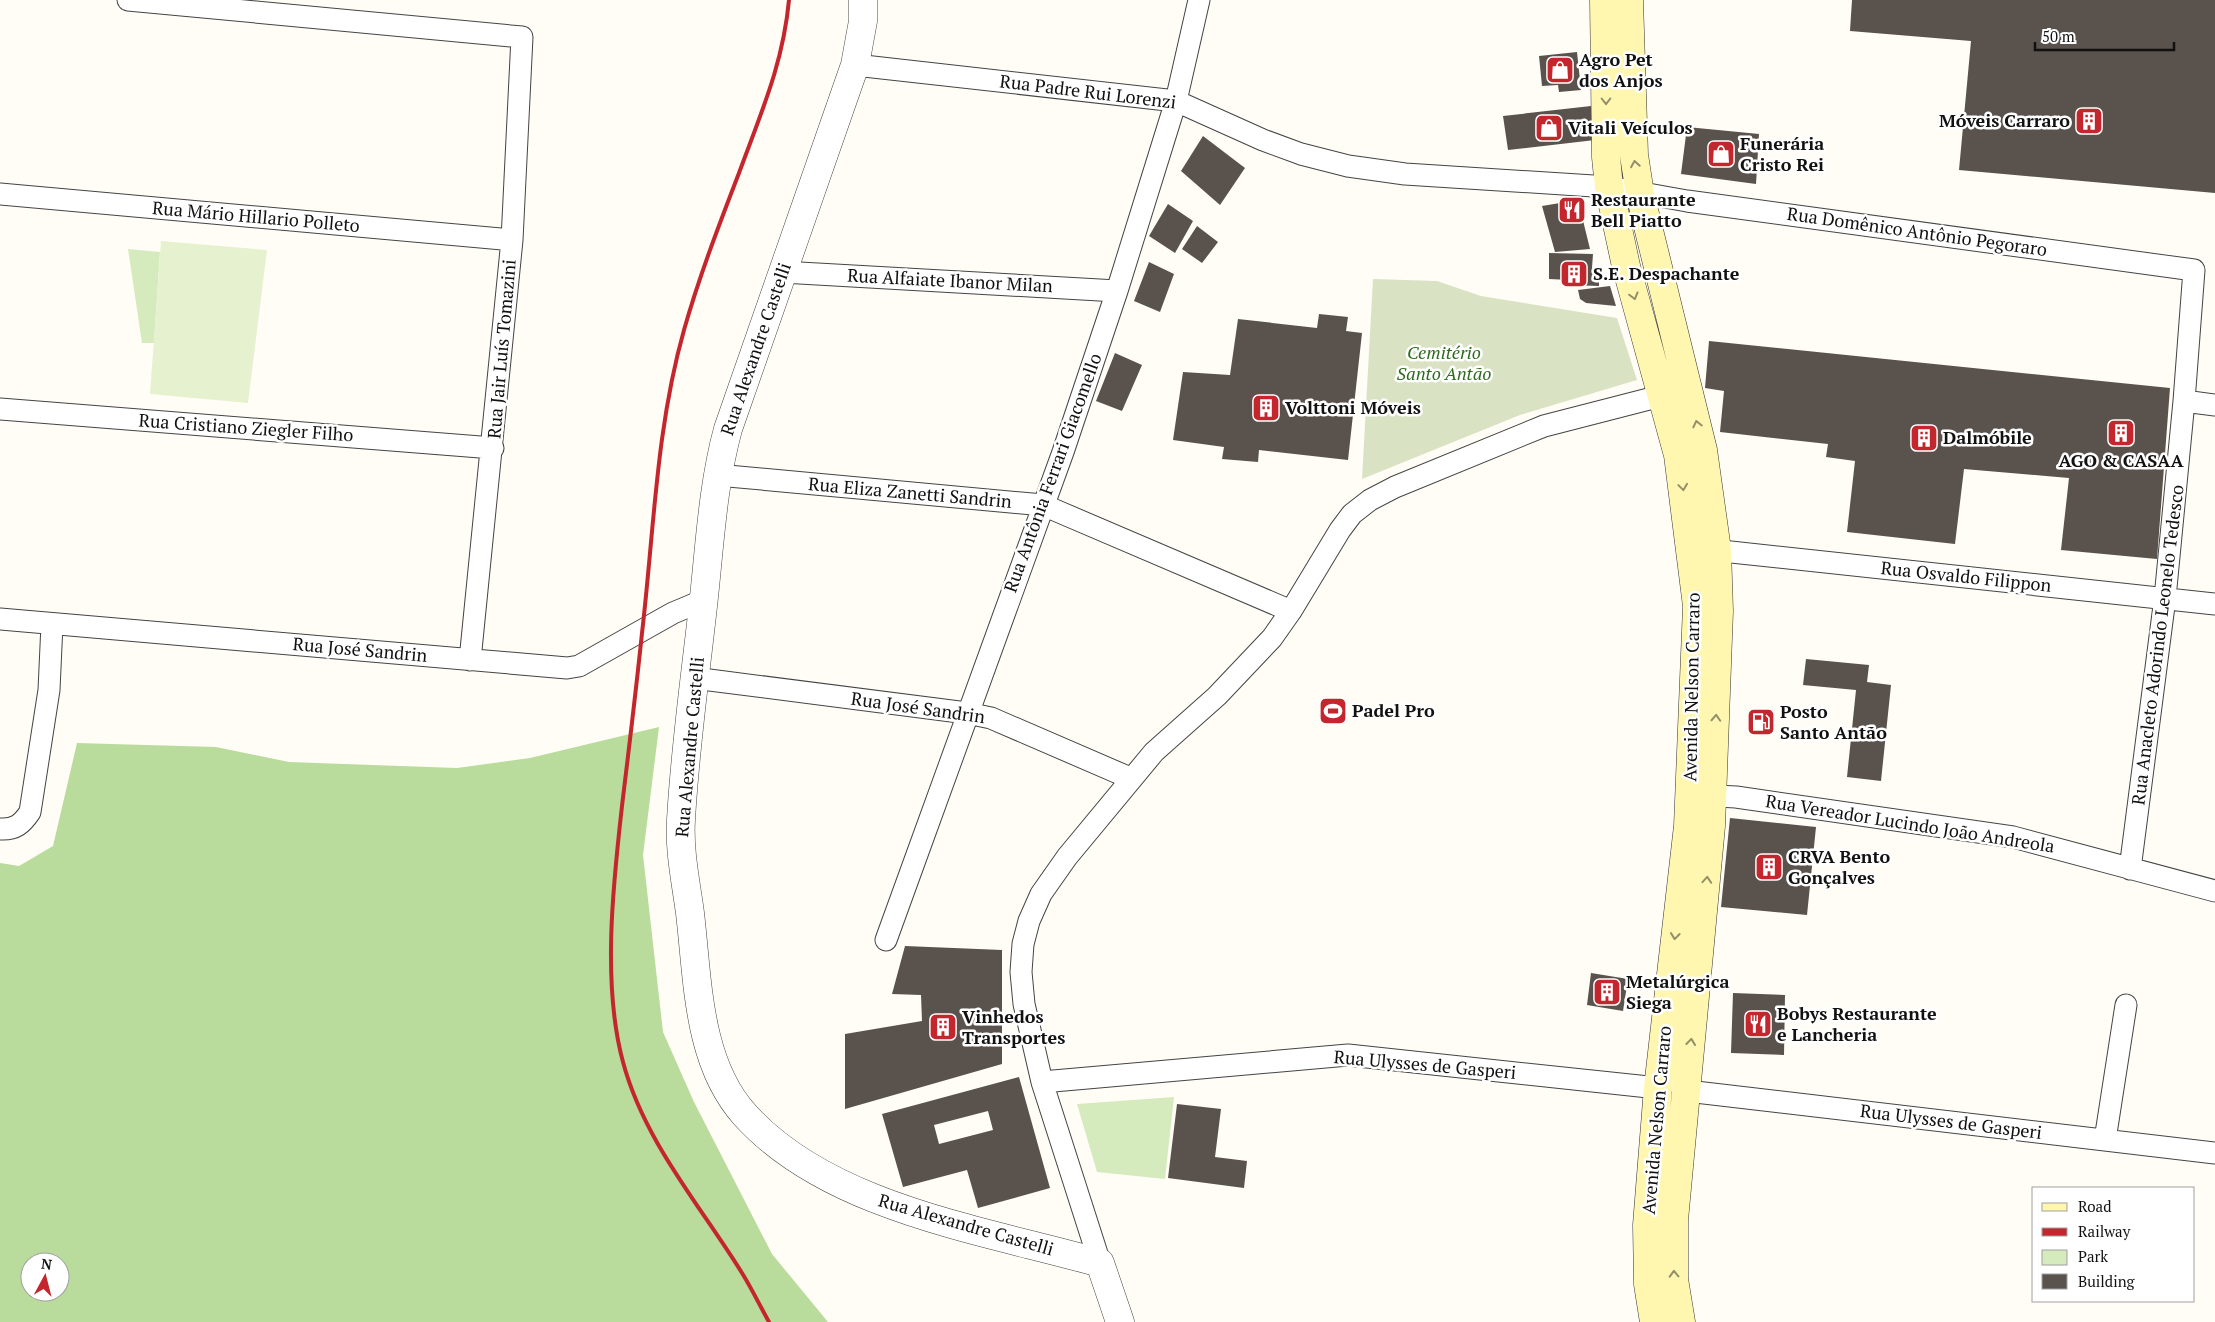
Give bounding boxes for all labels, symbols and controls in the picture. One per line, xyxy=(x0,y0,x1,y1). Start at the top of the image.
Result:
scale bar xyxy=(2035,20,2174,52)
text: 50 m xyxy=(2042,26,2075,46)
place label: Agro Pet dos Anjos xyxy=(1579,47,1663,92)
shop icon: Agro Pet dos Anjos xyxy=(1545,55,1575,85)
street label: Rua Padre Rui Lorenzi xyxy=(998,68,1178,114)
one-way arrow xyxy=(1601,98,1611,105)
building icon: Móveis Carraro xyxy=(2074,106,2104,136)
place label: Móveis Carraro xyxy=(1939,108,2070,132)
shop icon: Vitali Veículos xyxy=(1534,113,1564,143)
place label: Vitali Veículos xyxy=(1568,115,1693,139)
place label: Funerária Cristo Rei xyxy=(1740,131,1824,176)
shop icon: Funerária Cristo Rei xyxy=(1706,139,1736,169)
one-way arrow xyxy=(1630,160,1641,168)
place label: Restaurante Bell Piatto xyxy=(1591,187,1696,232)
street label: Rua Mário Hillario Polleto xyxy=(151,195,361,237)
restaurant icon: Restaurante Bell Piatto xyxy=(1557,195,1587,225)
street label: Rua Domênico Antônio Pegoraro xyxy=(1786,201,2049,261)
street label: Rua Jair Luís Tomazini xyxy=(481,258,521,440)
street label: Rua Alexandre Castelli xyxy=(714,259,796,438)
building icon: S.E. Despachante xyxy=(1559,259,1589,289)
place label: S.E. Despachante xyxy=(1593,261,1740,285)
street label: Rua Alfaiate Ibanor Milan xyxy=(847,263,1054,297)
one-way arrow xyxy=(1628,291,1638,299)
park label: Cemitério Santo Antão xyxy=(1397,340,1491,385)
street label: Rua Antônia Ferrari Giacomello xyxy=(998,350,1107,596)
building icon: Volttoni Móveis xyxy=(1251,393,1281,423)
place label: Volttoni Móveis xyxy=(1285,395,1421,419)
street label: Rua Cristiano Ziegler Filho xyxy=(138,408,354,446)
building icon: AGO & CASAA xyxy=(2106,418,2136,448)
one-way arrow xyxy=(1692,419,1703,428)
building icon: Dalmóbile xyxy=(1909,423,1939,453)
place label: Dalmóbile xyxy=(1943,425,2032,449)
place label: AGO & CASAA xyxy=(2058,448,2184,472)
street label: Rua Eliza Zanetti Sandrin xyxy=(807,471,1013,513)
one-way arrow xyxy=(1677,483,1688,491)
street label: Rua Anacleto Adorindo Leonelo Tedesco xyxy=(2125,483,2189,806)
street label: Rua Osvaldo Filippon xyxy=(1880,555,2053,597)
street label: Avenida Nelson Carraro xyxy=(1677,592,1705,782)
street label: Rua José Sandrin xyxy=(292,631,429,667)
street label: Rua Alexandre Castelli xyxy=(669,656,709,838)
street label: Rua José Sandrin xyxy=(850,686,987,728)
sports icon: Padel Pro xyxy=(1318,696,1348,726)
place label: Padel Pro xyxy=(1352,698,1435,722)
place label: Posto Santo Antão xyxy=(1780,699,1887,744)
fuel station icon: Posto Santo Antão xyxy=(1746,707,1776,737)
one-way arrow xyxy=(1711,714,1722,722)
street label: Rua Vereador Lucindo João Andreola xyxy=(1764,788,2056,858)
place label: CRVA Bento Gonçalves xyxy=(1788,844,1891,889)
building icon: CRVA Bento Gonçalves xyxy=(1754,852,1784,882)
one-way arrow xyxy=(1701,876,1712,884)
one-way arrow xyxy=(1670,932,1681,940)
place label: Metalúrgica Siega xyxy=(1626,969,1729,1014)
building icon: Metalúrgica Siega xyxy=(1592,977,1622,1007)
place label: Bobys Restaurante e Lancheria xyxy=(1777,1001,1937,1046)
place label: Vinhedos Transportes xyxy=(962,1004,1065,1049)
restaurant icon: Bobys Restaurante e Lancheria xyxy=(1743,1009,1773,1039)
building icon: Vinhedos Transportes xyxy=(928,1012,958,1042)
street label: Avenida Nelson Carraro xyxy=(1636,1025,1676,1215)
one-way arrow xyxy=(1686,1038,1697,1046)
street label: Rua Ulysses de Gasperi xyxy=(1333,1044,1517,1084)
street label: Rua Ulysses de Gasperi xyxy=(1859,1098,2043,1144)
legend xyxy=(2032,1187,2195,1302)
street label: Rua Alexandre Castelli xyxy=(876,1188,1057,1261)
text: Road xyxy=(2078,1196,2111,1216)
text: Railway xyxy=(2078,1221,2131,1241)
text: Park xyxy=(2078,1246,2108,1266)
north arrow xyxy=(20,1252,70,1302)
text: N xyxy=(40,1254,53,1274)
one-way arrow xyxy=(1669,1269,1679,1277)
text: Building xyxy=(2078,1271,2136,1291)

